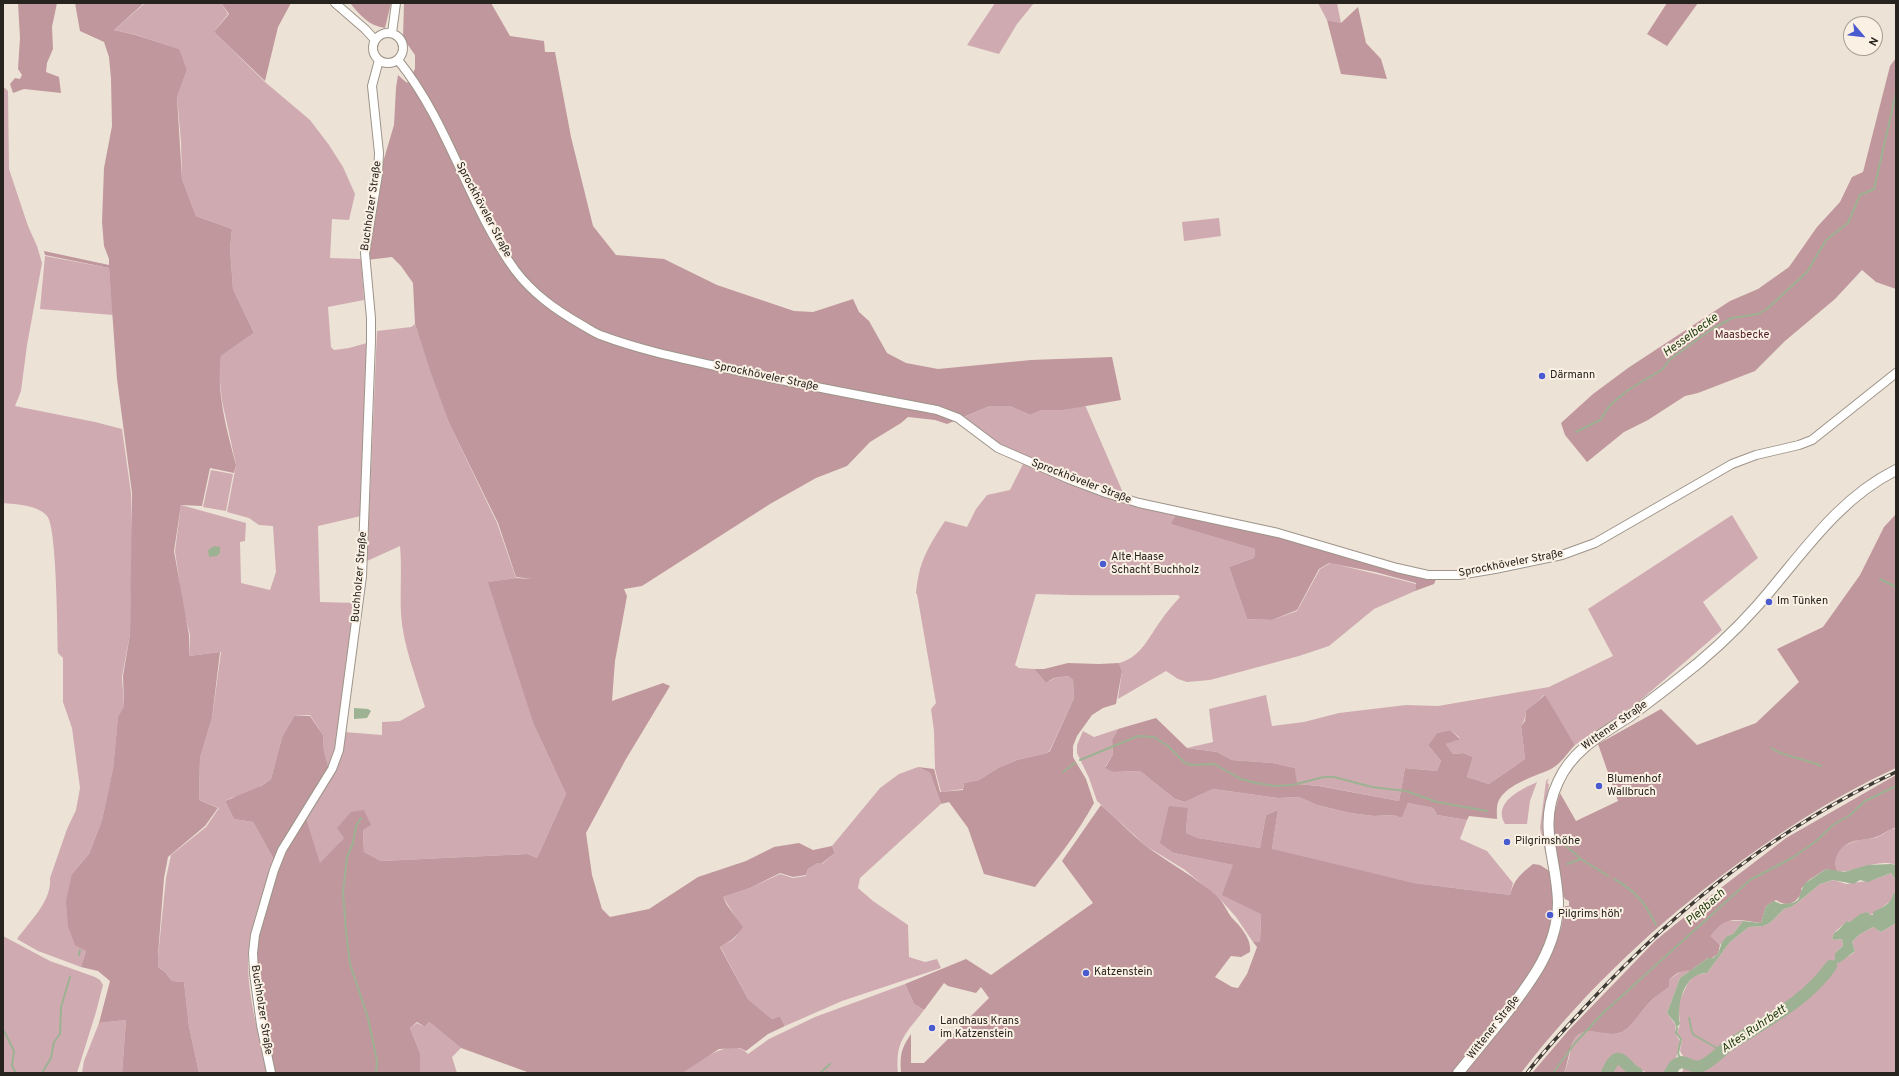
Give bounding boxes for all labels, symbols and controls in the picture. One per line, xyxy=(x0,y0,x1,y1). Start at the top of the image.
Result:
north arrow xyxy=(1843,16,1883,56)
text: N xyxy=(1865,34,1881,48)
street label: Buchholzer Straße xyxy=(359,160,385,252)
street label: Sprockhöveler Straße xyxy=(452,160,514,260)
water label: Hesselbecke xyxy=(1661,311,1721,361)
park label: Maasbecke xyxy=(1715,329,1769,343)
street label: Sprockhöveler Straße xyxy=(713,360,819,394)
place label: Därmann xyxy=(1550,369,1595,383)
marker: Därmann xyxy=(1537,371,1547,381)
street label: Sprockhöveler Straße xyxy=(1029,457,1133,507)
street label: Buchholzer Straße xyxy=(349,531,371,623)
street label: Sprockhöveler Straße xyxy=(1458,547,1564,581)
place label: Alte Haase Schacht Buchholz xyxy=(1111,551,1199,577)
marker: Alte Haase Schacht Buchholz xyxy=(1098,559,1108,569)
place label: Im Tünken xyxy=(1777,595,1828,609)
marker: Im Tünken xyxy=(1764,597,1774,607)
street label: Wittener Straße xyxy=(1580,698,1650,754)
place label: Blumenhof Wallbruch xyxy=(1607,773,1661,799)
marker: Blumenhof Wallbruch xyxy=(1594,781,1604,791)
place label: Pilgrimshöhe xyxy=(1515,835,1580,849)
marker: Pilgrimshöhe xyxy=(1502,837,1512,847)
water label: Pleßbach xyxy=(1683,887,1729,929)
place label: Pilgrims höh' xyxy=(1558,908,1622,922)
marker: Pilgrims höh' xyxy=(1545,910,1555,920)
street label: Buchholzer Straße xyxy=(247,964,275,1056)
place label: Katzenstein xyxy=(1094,966,1152,980)
marker: Katzenstein xyxy=(1081,968,1091,978)
street label: Wittener Straße xyxy=(1465,993,1523,1063)
water label: Altes Ruhrbett xyxy=(1719,1003,1789,1057)
place label: Landhaus Krans im Katzenstein xyxy=(940,1015,1019,1041)
marker: Landhaus Krans im Katzenstein xyxy=(927,1023,937,1033)

